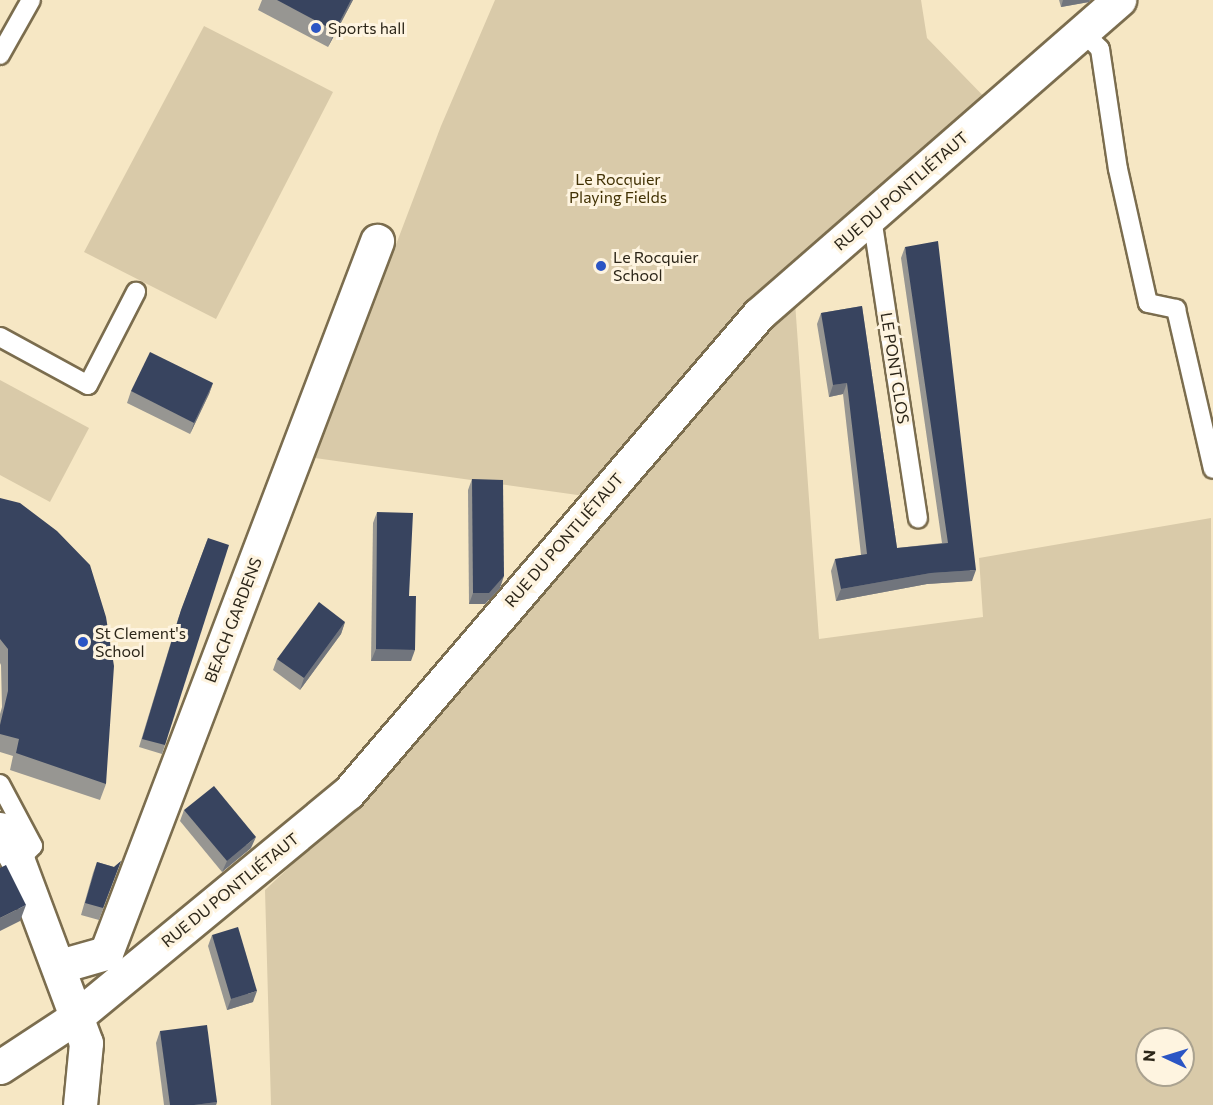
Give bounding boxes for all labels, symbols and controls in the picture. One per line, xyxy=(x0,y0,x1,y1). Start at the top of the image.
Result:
place label: Sports hall xyxy=(328,18,405,38)
marker: Sports hall xyxy=(309,21,323,35)
street label: RUE DU PONTLIÉTAUT xyxy=(830,128,972,254)
park label: Le Rocquier Playing Fields xyxy=(569,169,667,207)
place label: Le Rocquier School xyxy=(613,247,699,285)
marker: Le Rocquier School xyxy=(594,259,608,273)
street label: LE PONT CLOS xyxy=(877,311,913,425)
street label: RUE DU PONTLIÉTAUT xyxy=(501,469,627,611)
street label: BEACH GARDENS xyxy=(200,555,266,685)
place label: St Clement's School xyxy=(95,623,186,661)
marker: St Clement's School xyxy=(76,635,90,649)
street label: RUE DU PONTLIÉTAUT xyxy=(157,829,303,951)
north arrow xyxy=(1135,1027,1195,1087)
text: N xyxy=(1139,1049,1158,1062)

